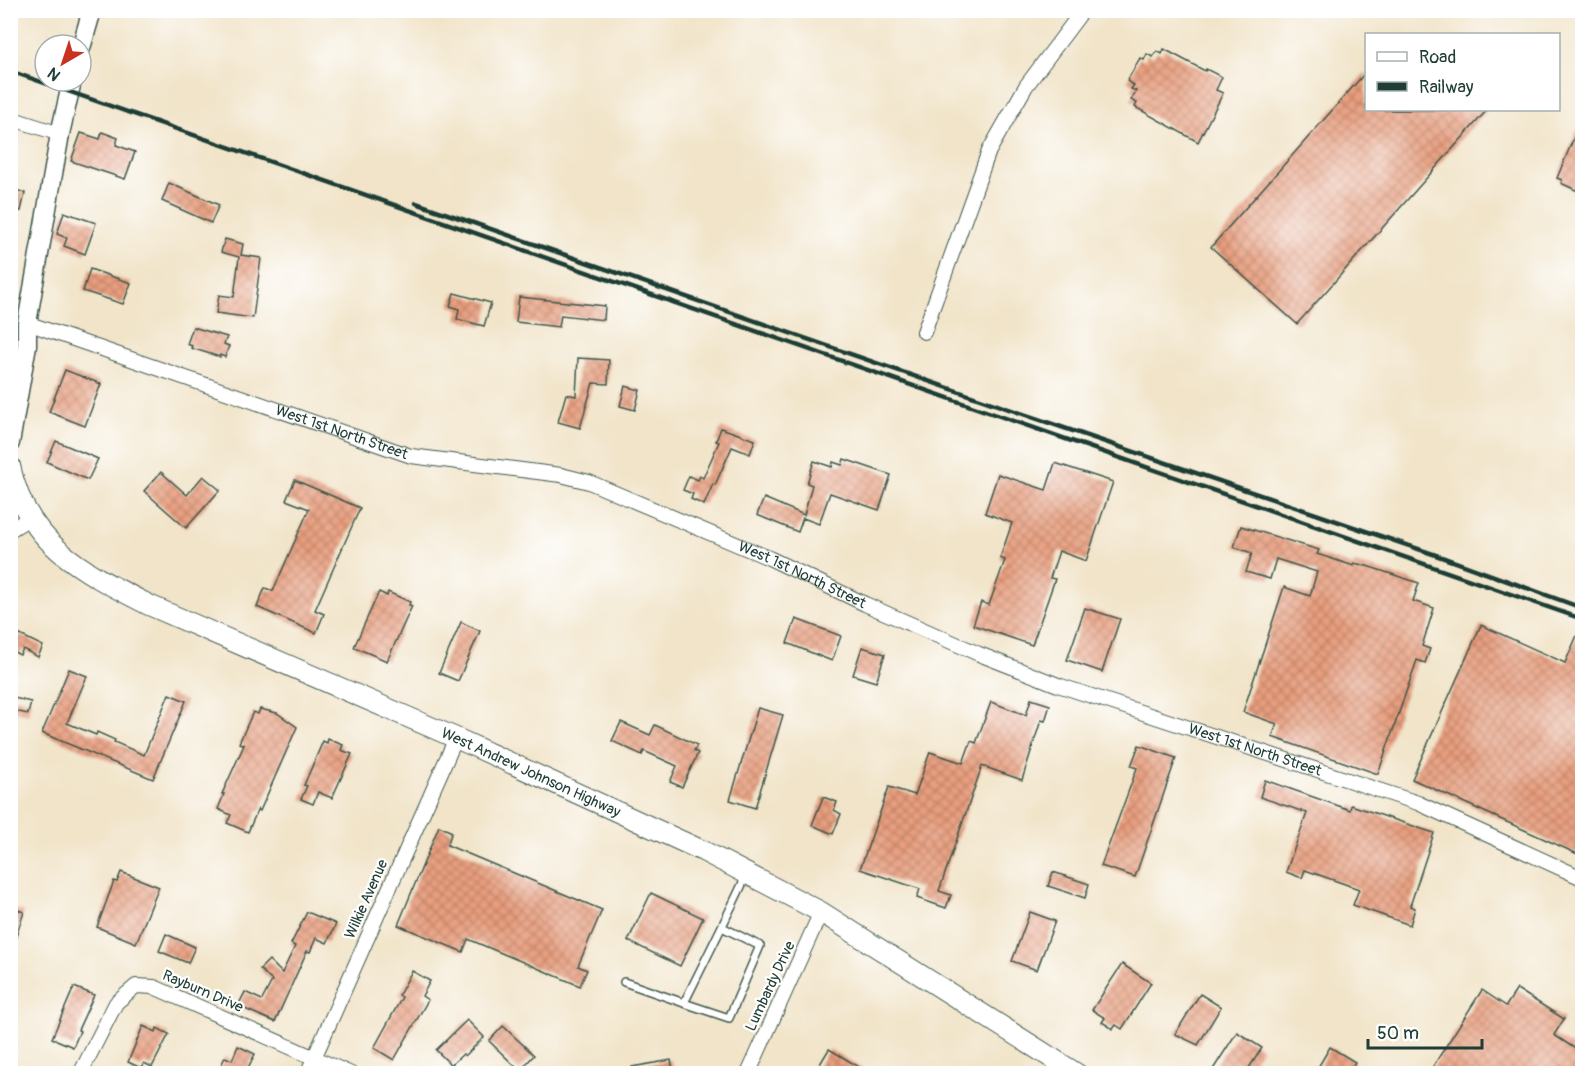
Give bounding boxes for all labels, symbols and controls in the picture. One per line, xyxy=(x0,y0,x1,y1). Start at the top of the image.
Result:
north arrow xyxy=(33,33,93,93)
legend xyxy=(1365,33,1560,111)
text: Road xyxy=(1419,46,1456,69)
text: N xyxy=(44,63,65,85)
text: Railway xyxy=(1419,76,1474,99)
street label: West 1st North Street xyxy=(273,401,411,464)
street label: West 1st North Street xyxy=(735,537,870,613)
street label: West 1st North Street xyxy=(1186,719,1325,781)
street label: West Andrew Johnson Highway xyxy=(438,724,624,822)
street label: Wilkie Avenue xyxy=(341,856,393,942)
street label: Lumbardy Drive xyxy=(741,938,800,1034)
street label: Rayburn Drive xyxy=(159,966,247,1017)
scale bar xyxy=(1368,1012,1482,1050)
text: 50 m xyxy=(1377,1022,1419,1045)

